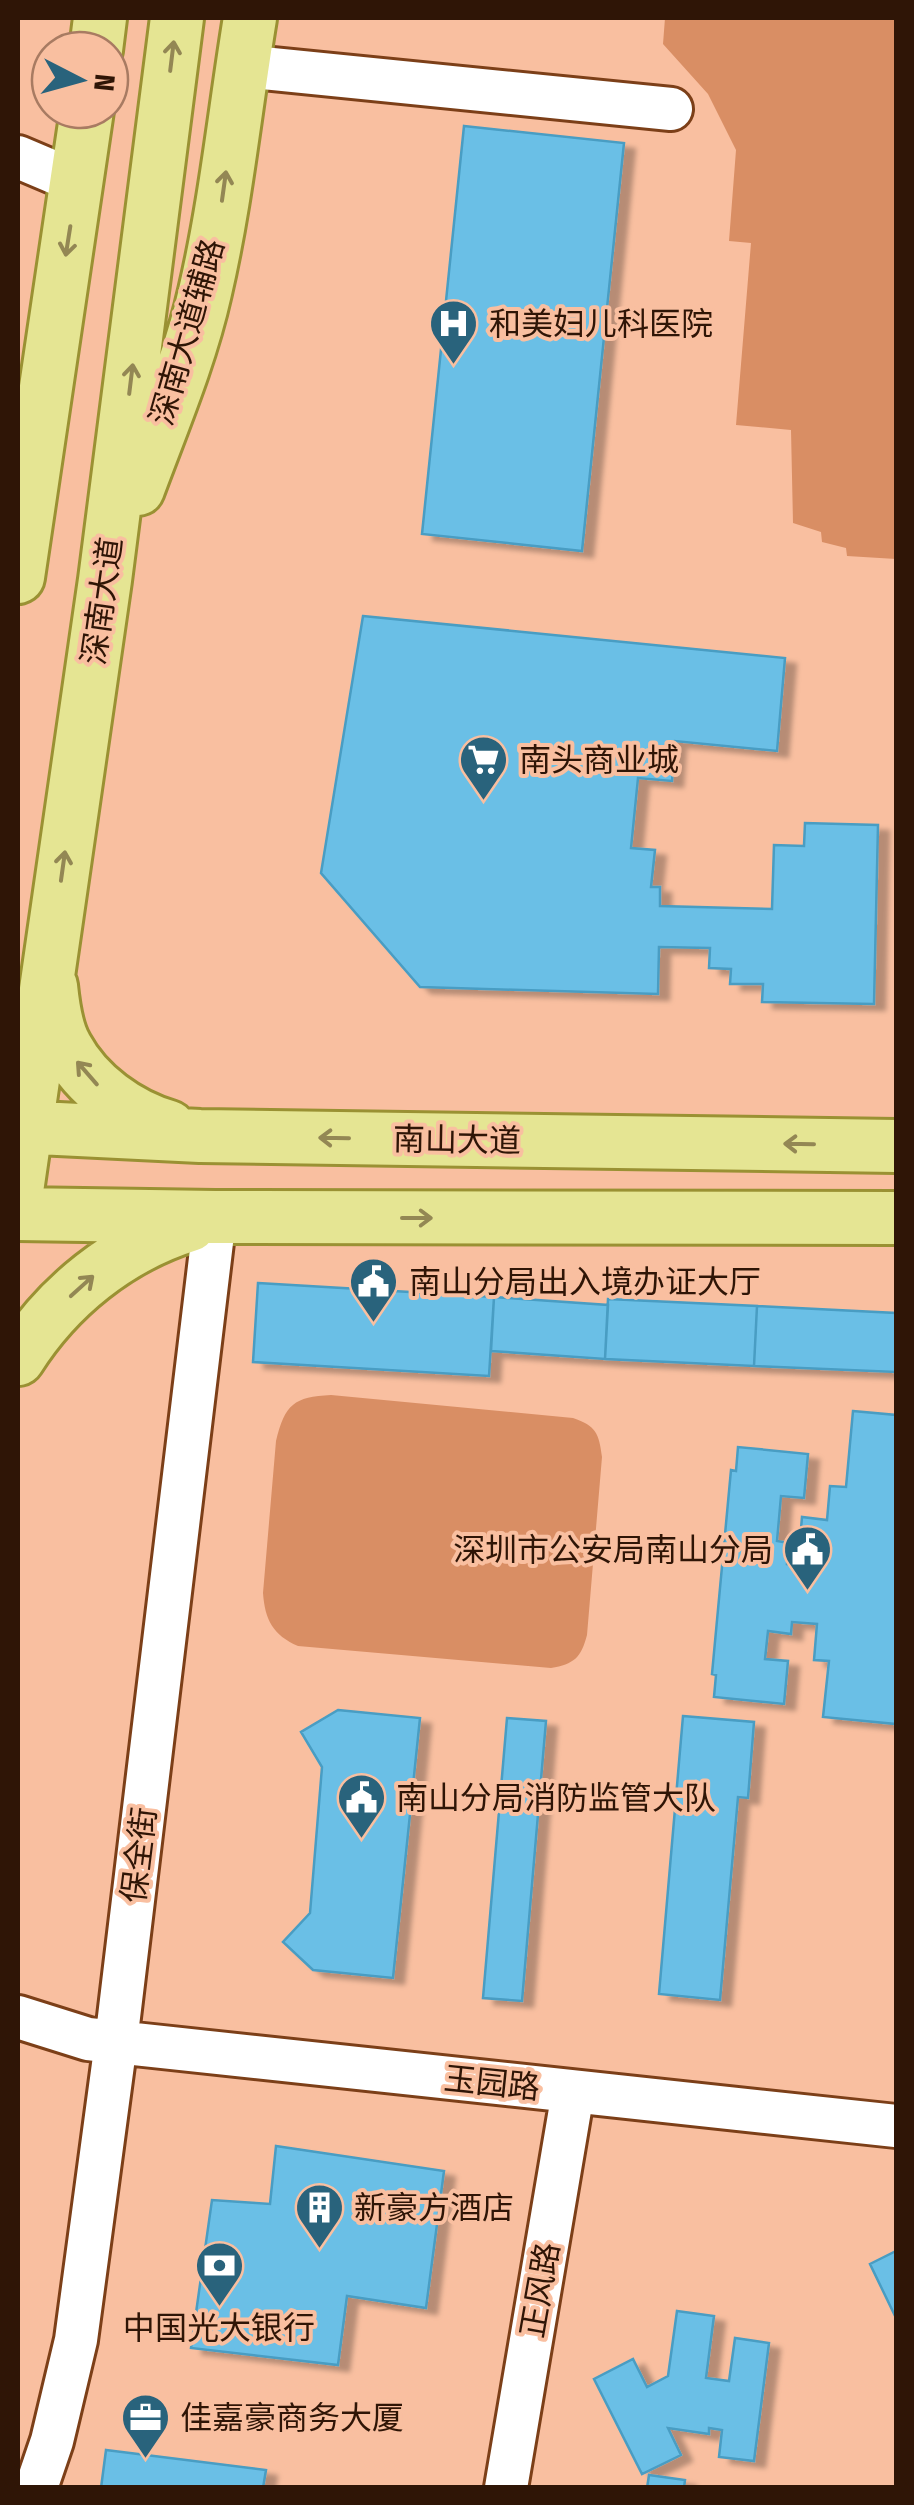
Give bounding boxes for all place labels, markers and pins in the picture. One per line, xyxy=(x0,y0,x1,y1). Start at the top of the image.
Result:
hospital icon: 和美妇儿科医院 xyxy=(428,298,480,366)
place label: 和美妇儿科医院 xyxy=(489,305,713,343)
supermarket icon: 南头商业城 xyxy=(458,734,510,802)
place label: 南头商业城 xyxy=(519,741,679,779)
public building icon: 南山分局出入境办证大厅 xyxy=(348,1256,400,1324)
place label: 南山分局出入境办证大厅 xyxy=(409,1263,761,1301)
public building icon: 深圳市公安局南山分局 xyxy=(782,1524,834,1592)
place label: 深圳市公安局南山分局 xyxy=(453,1531,773,1569)
public building icon: 南山分局消防监管大队 xyxy=(335,1772,387,1840)
place label: 南山分局消防监管大队 xyxy=(396,1779,716,1817)
building icon: 新豪方酒店 xyxy=(293,2182,345,2250)
place label: 新豪方酒店 xyxy=(354,2189,514,2227)
bank icon: 中国光大银行 xyxy=(193,2240,245,2308)
place label: 中国光大银行 xyxy=(123,2309,315,2347)
office icon: 佳嘉豪商务大厦 xyxy=(119,2392,171,2460)
place label: 佳嘉豪商务大厦 xyxy=(180,2399,404,2437)

